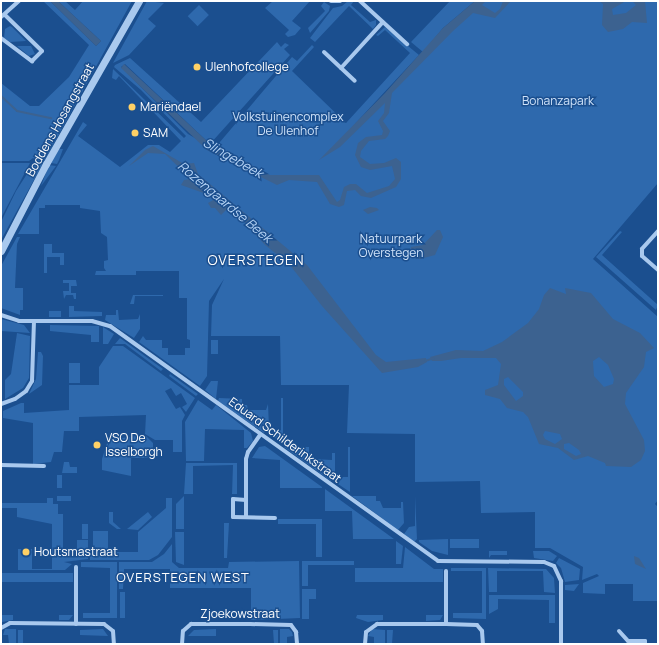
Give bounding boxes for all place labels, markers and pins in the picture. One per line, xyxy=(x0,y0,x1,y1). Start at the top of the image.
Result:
place label: Ulenhofcollege xyxy=(205,60,289,74)
marker: Ulenhofcollege xyxy=(192,62,202,72)
place label: Mariëndael xyxy=(140,100,201,114)
marker: Mariëndael xyxy=(127,102,137,112)
place label: SAM xyxy=(143,126,168,140)
marker: SAM xyxy=(130,128,140,138)
place label: VSO De Isselborgh xyxy=(105,431,163,459)
marker: VSO De Isselborgh xyxy=(92,440,102,450)
place label: Houtsmastraat xyxy=(34,545,118,559)
marker: Houtsmastraat xyxy=(21,547,31,557)

